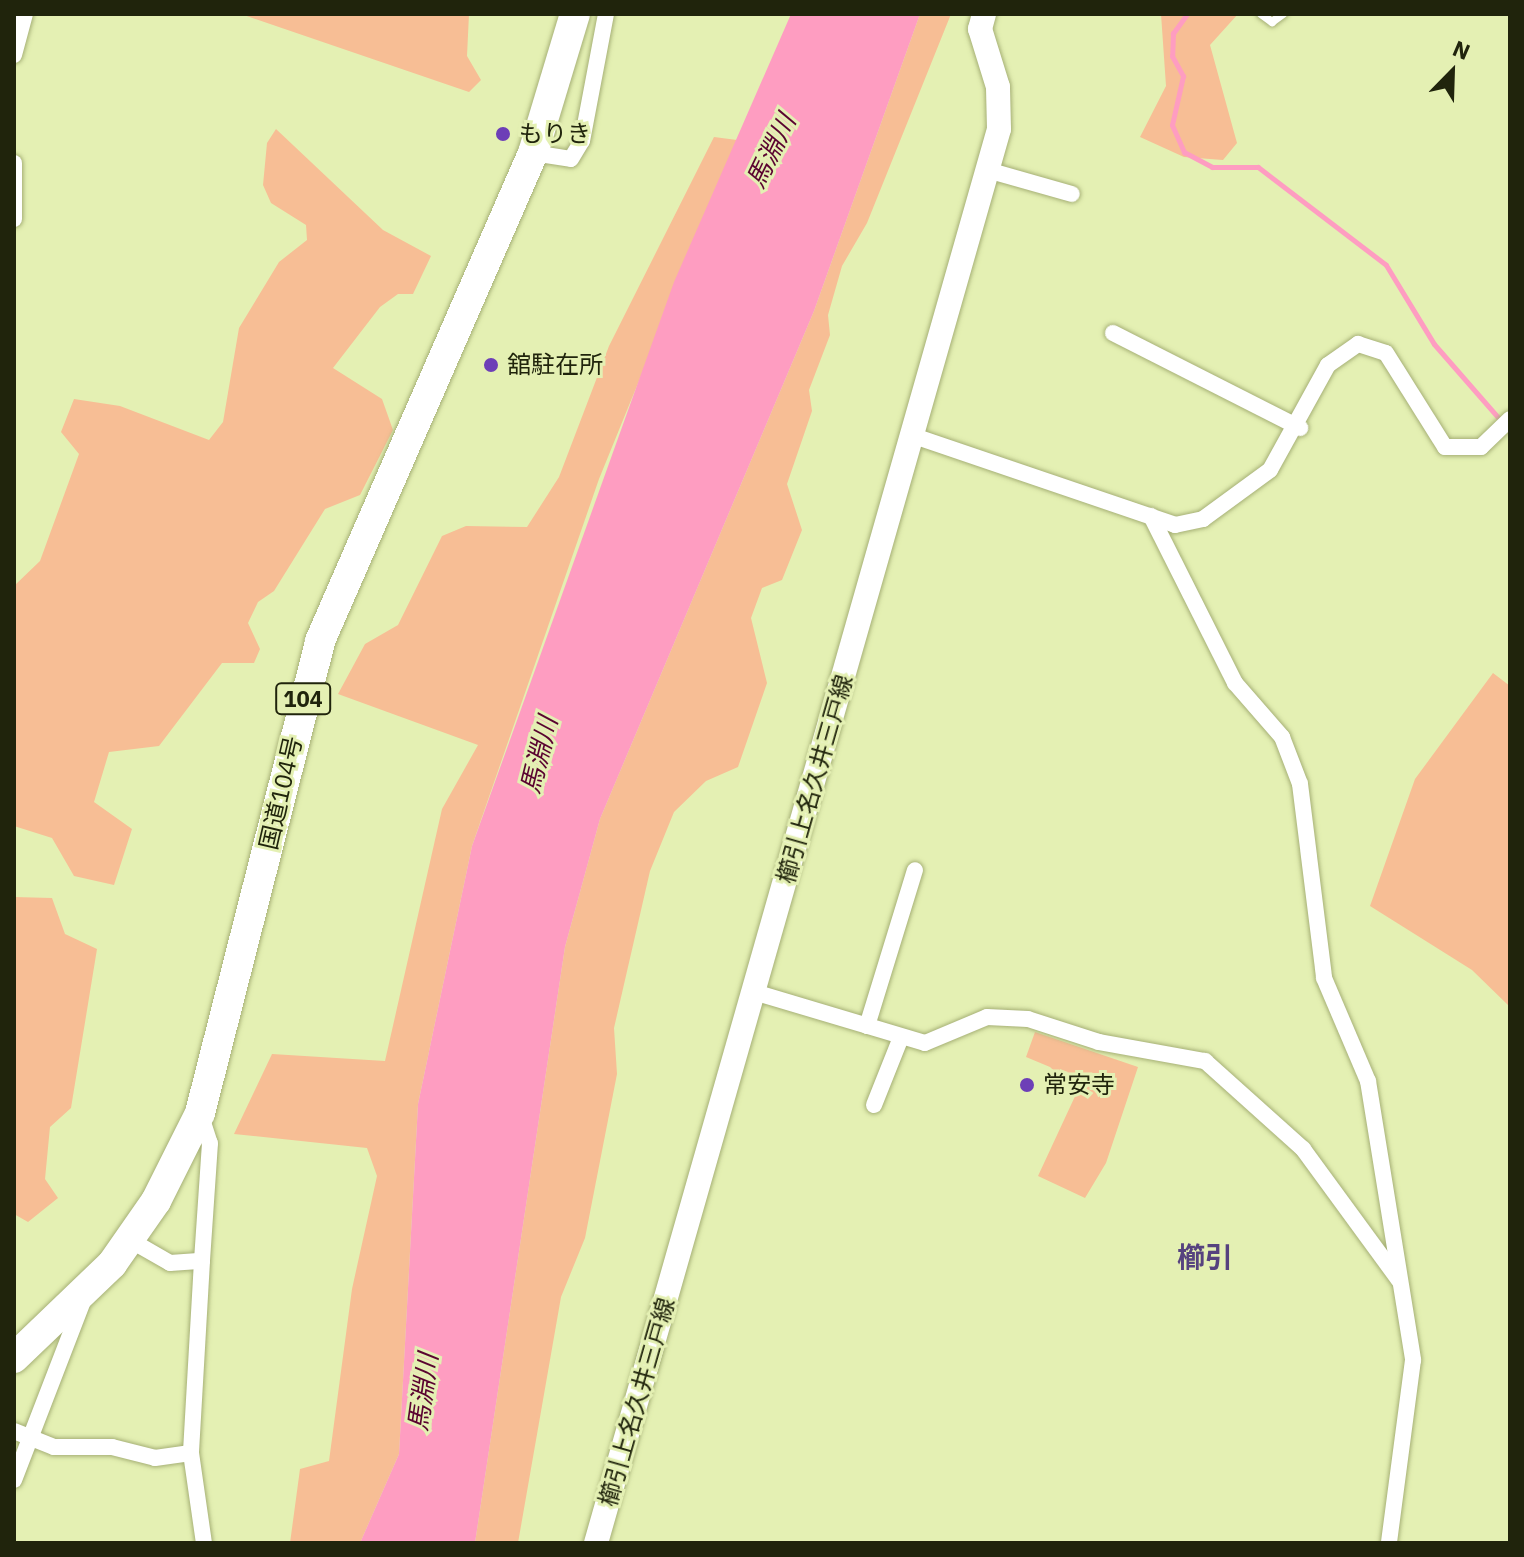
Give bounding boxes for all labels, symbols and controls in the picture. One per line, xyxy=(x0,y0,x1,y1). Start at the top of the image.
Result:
north arrow xyxy=(1412,32,1492,112)
text: N xyxy=(1449,33,1475,66)
water label: 馬淵川 xyxy=(740,109,802,193)
place label: もりき xyxy=(519,120,591,148)
marker: もりき xyxy=(494,125,512,143)
place label: 舘駐在所 xyxy=(507,351,603,379)
marker: 舘駐在所 xyxy=(482,356,500,374)
street label: 櫛引上名久井三戸線 xyxy=(771,671,859,887)
road number: 104 xyxy=(275,681,331,717)
water label: 馬淵川 xyxy=(514,713,564,797)
street label: 国道104号 xyxy=(254,734,308,852)
place label: 常安寺 xyxy=(1043,1071,1115,1099)
marker: 常安寺 xyxy=(1018,1076,1036,1094)
district label: 櫛引 xyxy=(1177,1240,1233,1274)
street label: 櫛引上名久井三戸線 xyxy=(593,1294,681,1510)
water label: 馬淵川 xyxy=(402,1351,444,1433)

